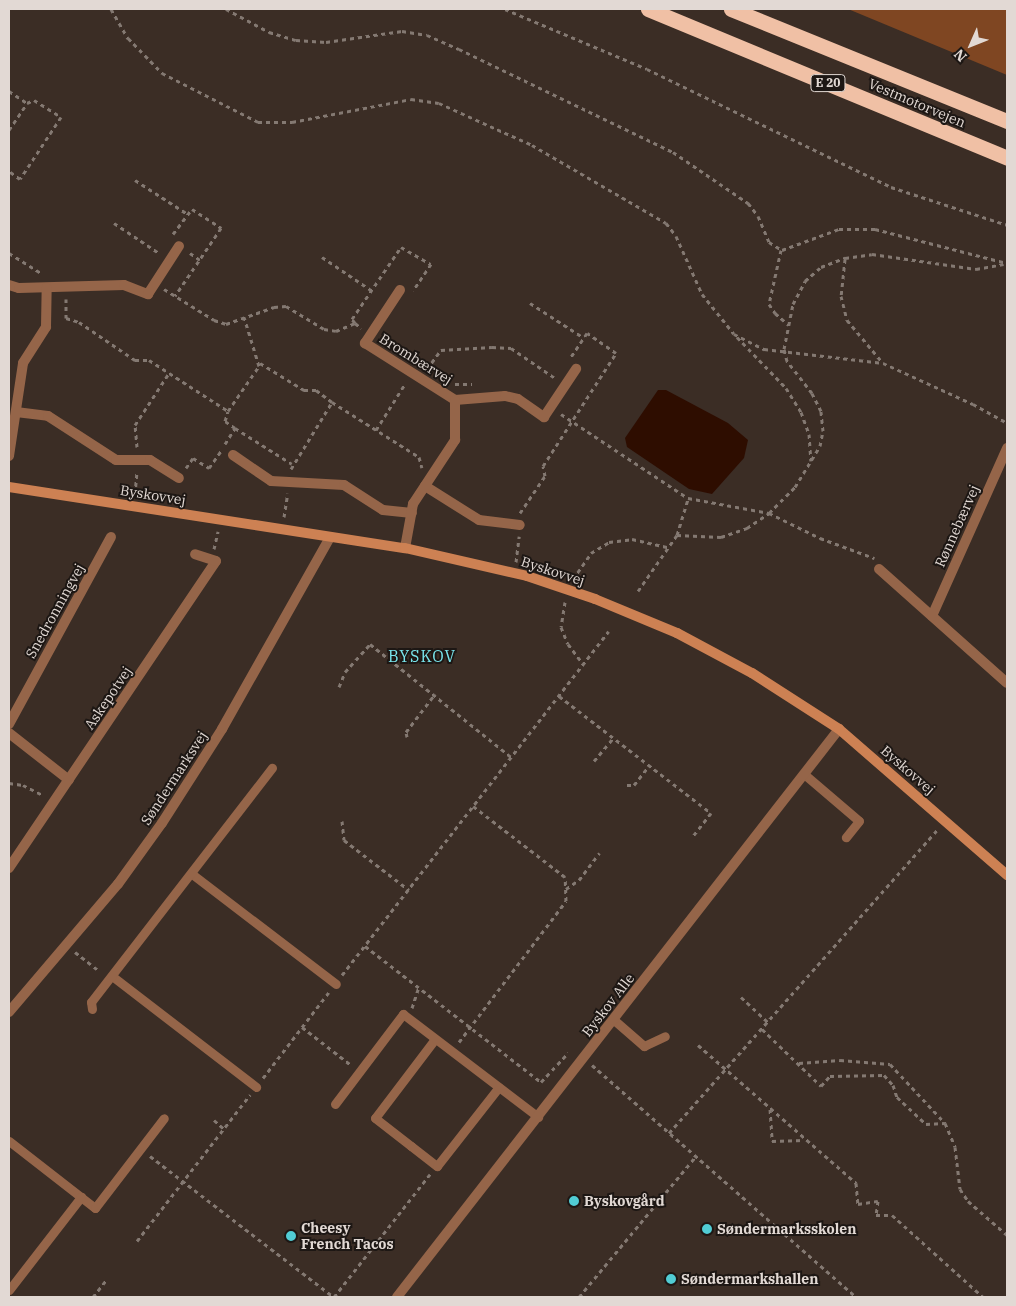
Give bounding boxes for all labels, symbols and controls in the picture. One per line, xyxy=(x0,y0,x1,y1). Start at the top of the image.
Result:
north arrow xyxy=(946,20,996,70)
text: N xyxy=(950,45,971,66)
road number: E 20 xyxy=(809,74,847,92)
street label: Vestmotorvejen xyxy=(866,75,968,131)
street label: Brombærvej xyxy=(377,330,455,388)
street label: Byskovvej xyxy=(119,482,187,508)
street label: Rønnebærvej xyxy=(931,482,983,570)
street label: Byskovvej xyxy=(519,553,587,589)
street label: Snedronningvej xyxy=(22,561,88,661)
district label: BYSKOV xyxy=(387,646,457,666)
street label: Askepotvej xyxy=(81,663,135,733)
street label: Søndermarksvej xyxy=(137,728,211,828)
street label: Byskovvej xyxy=(878,742,938,798)
street label: Byskov Alle xyxy=(578,970,638,1040)
place label: Byskovgård xyxy=(584,1193,665,1209)
marker: Byskovgård xyxy=(568,1195,580,1207)
place label: Cheesy French Tacos xyxy=(301,1220,394,1252)
place label: Søndermarksskolen xyxy=(717,1221,856,1237)
marker: Søndermarksskolen xyxy=(701,1223,713,1235)
marker: Cheesy French Tacos xyxy=(285,1230,297,1242)
place label: Søndermarkshallen xyxy=(681,1271,818,1287)
marker: Søndermarkshallen xyxy=(665,1273,677,1285)

